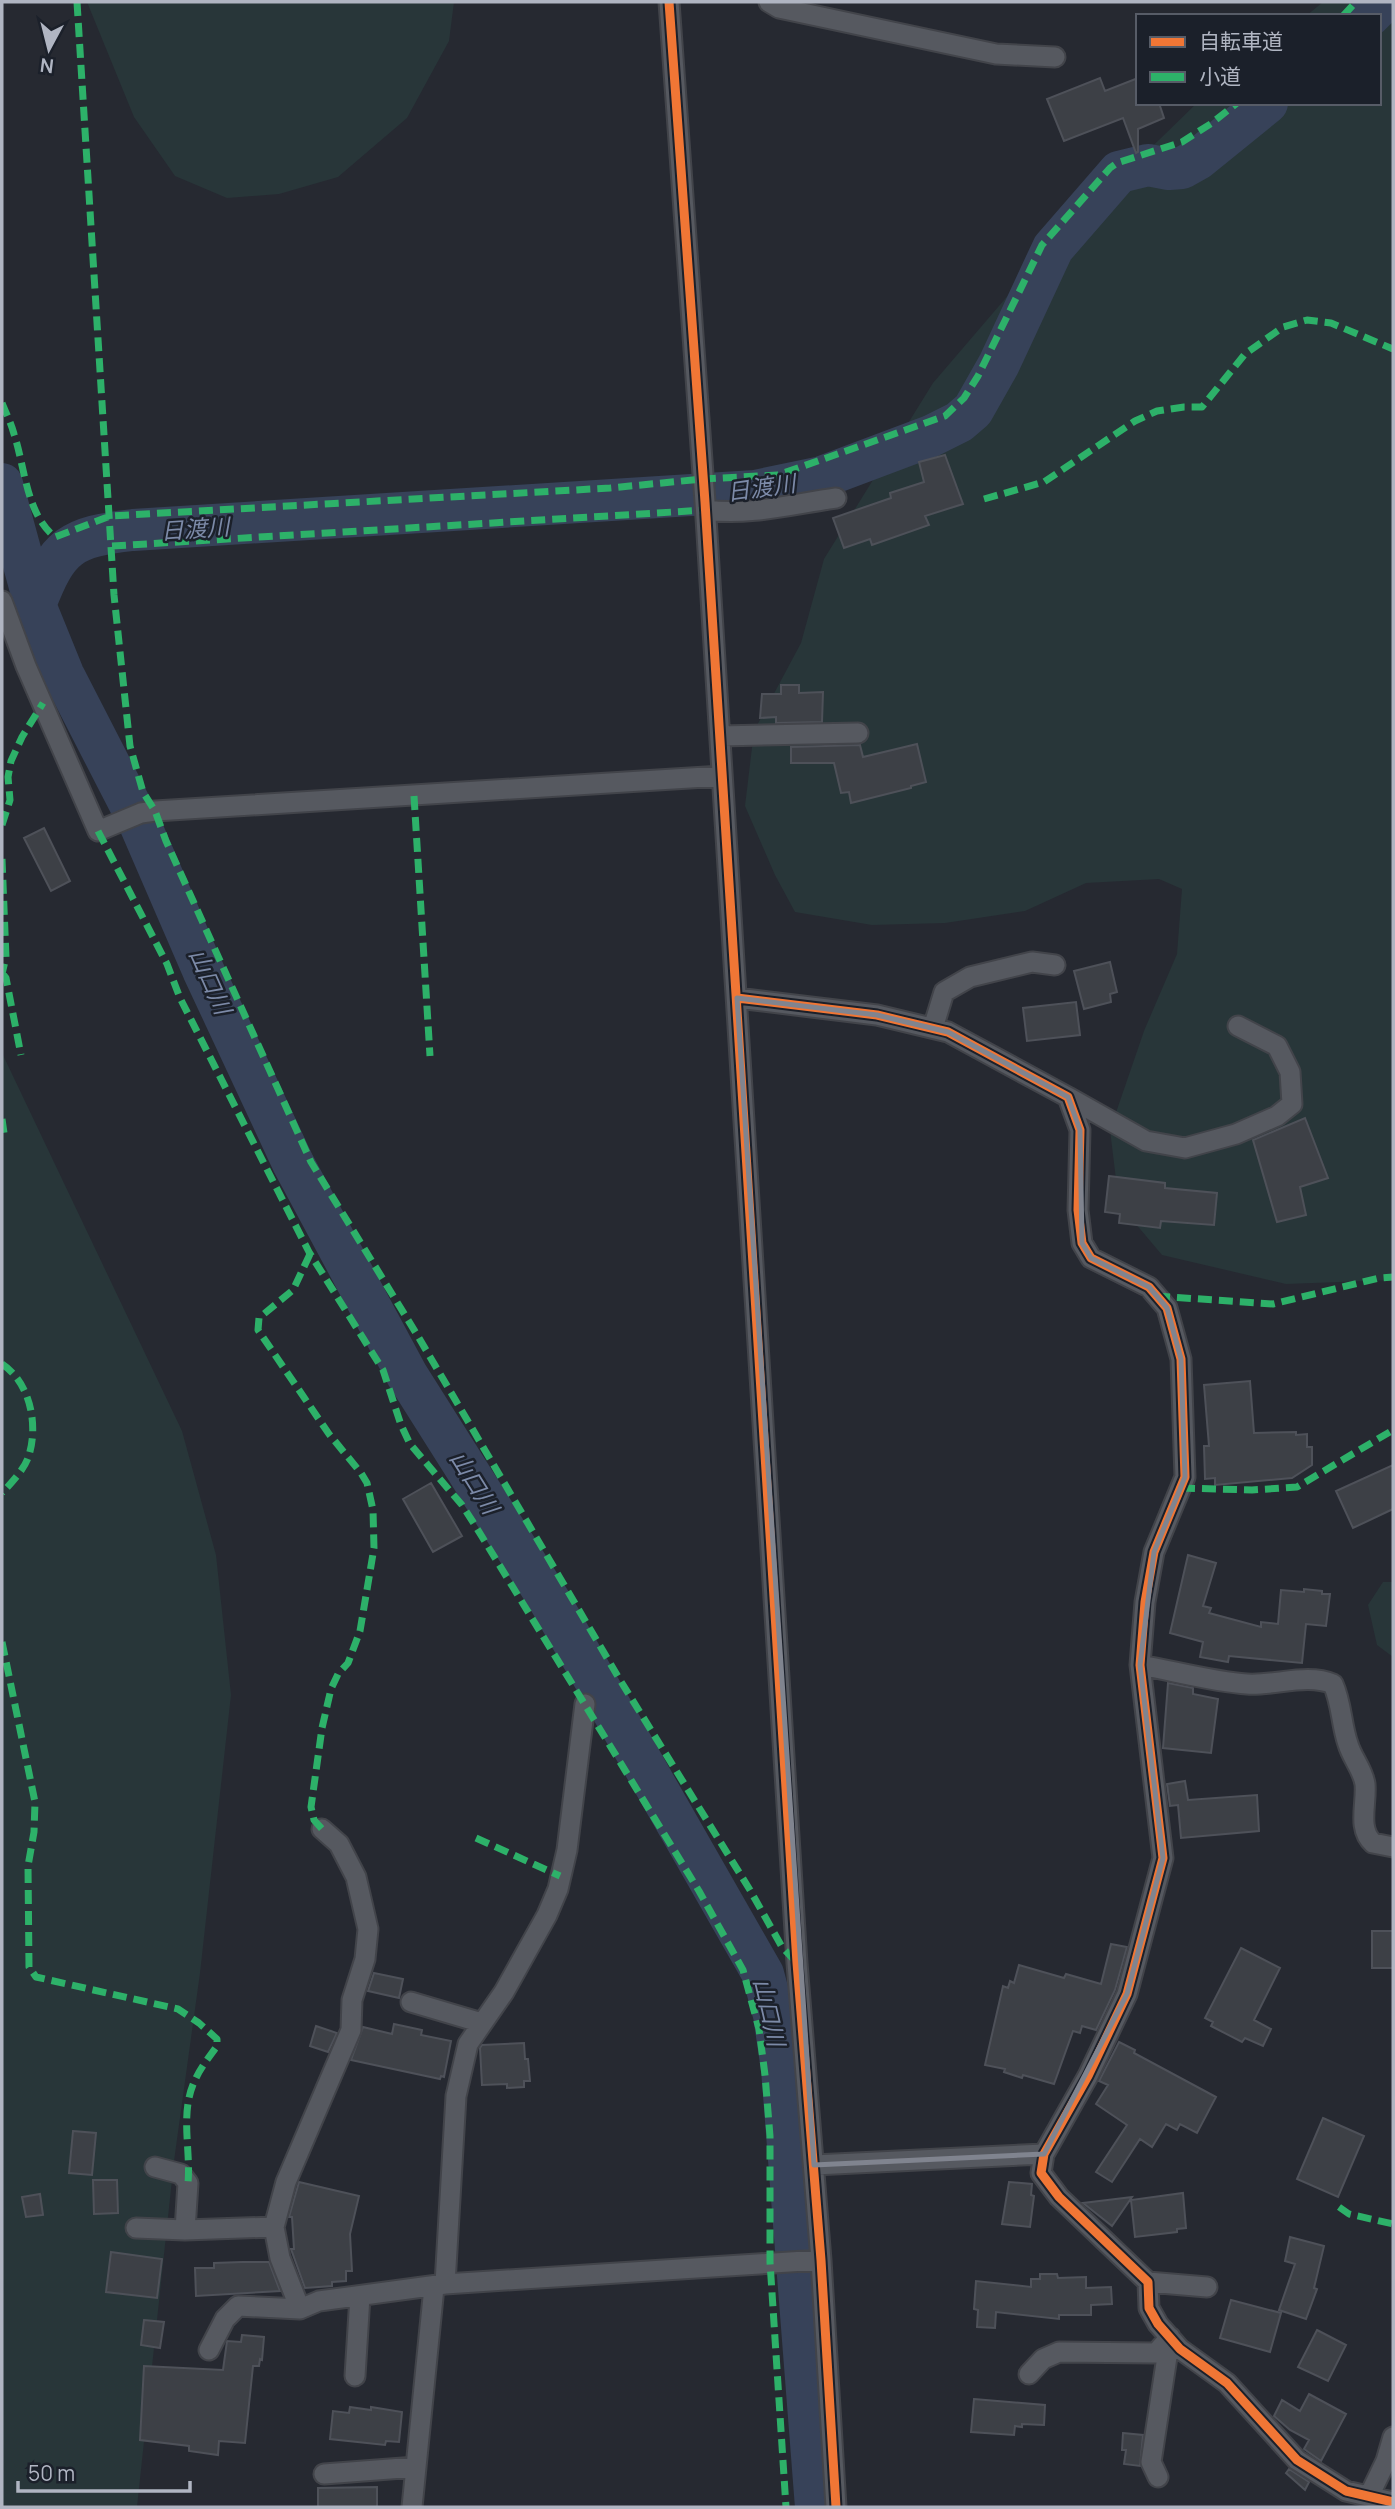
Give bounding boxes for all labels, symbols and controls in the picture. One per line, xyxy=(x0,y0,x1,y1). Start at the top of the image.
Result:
north arrow xyxy=(14,14,84,84)
legend xyxy=(1136,14,1381,105)
text: 自転車道 xyxy=(1199,27,1283,55)
text: N xyxy=(39,52,55,80)
text: 小道 xyxy=(1199,62,1241,90)
water label: 日渡川 xyxy=(725,466,800,508)
water label: 日渡川 xyxy=(159,509,234,546)
water label: 山口川 xyxy=(182,943,241,1022)
water label: 山口川 xyxy=(443,1444,508,1522)
water label: 山口川 xyxy=(747,1975,794,2052)
scale bar xyxy=(18,2450,189,2494)
text: 50 m xyxy=(28,2459,75,2487)

